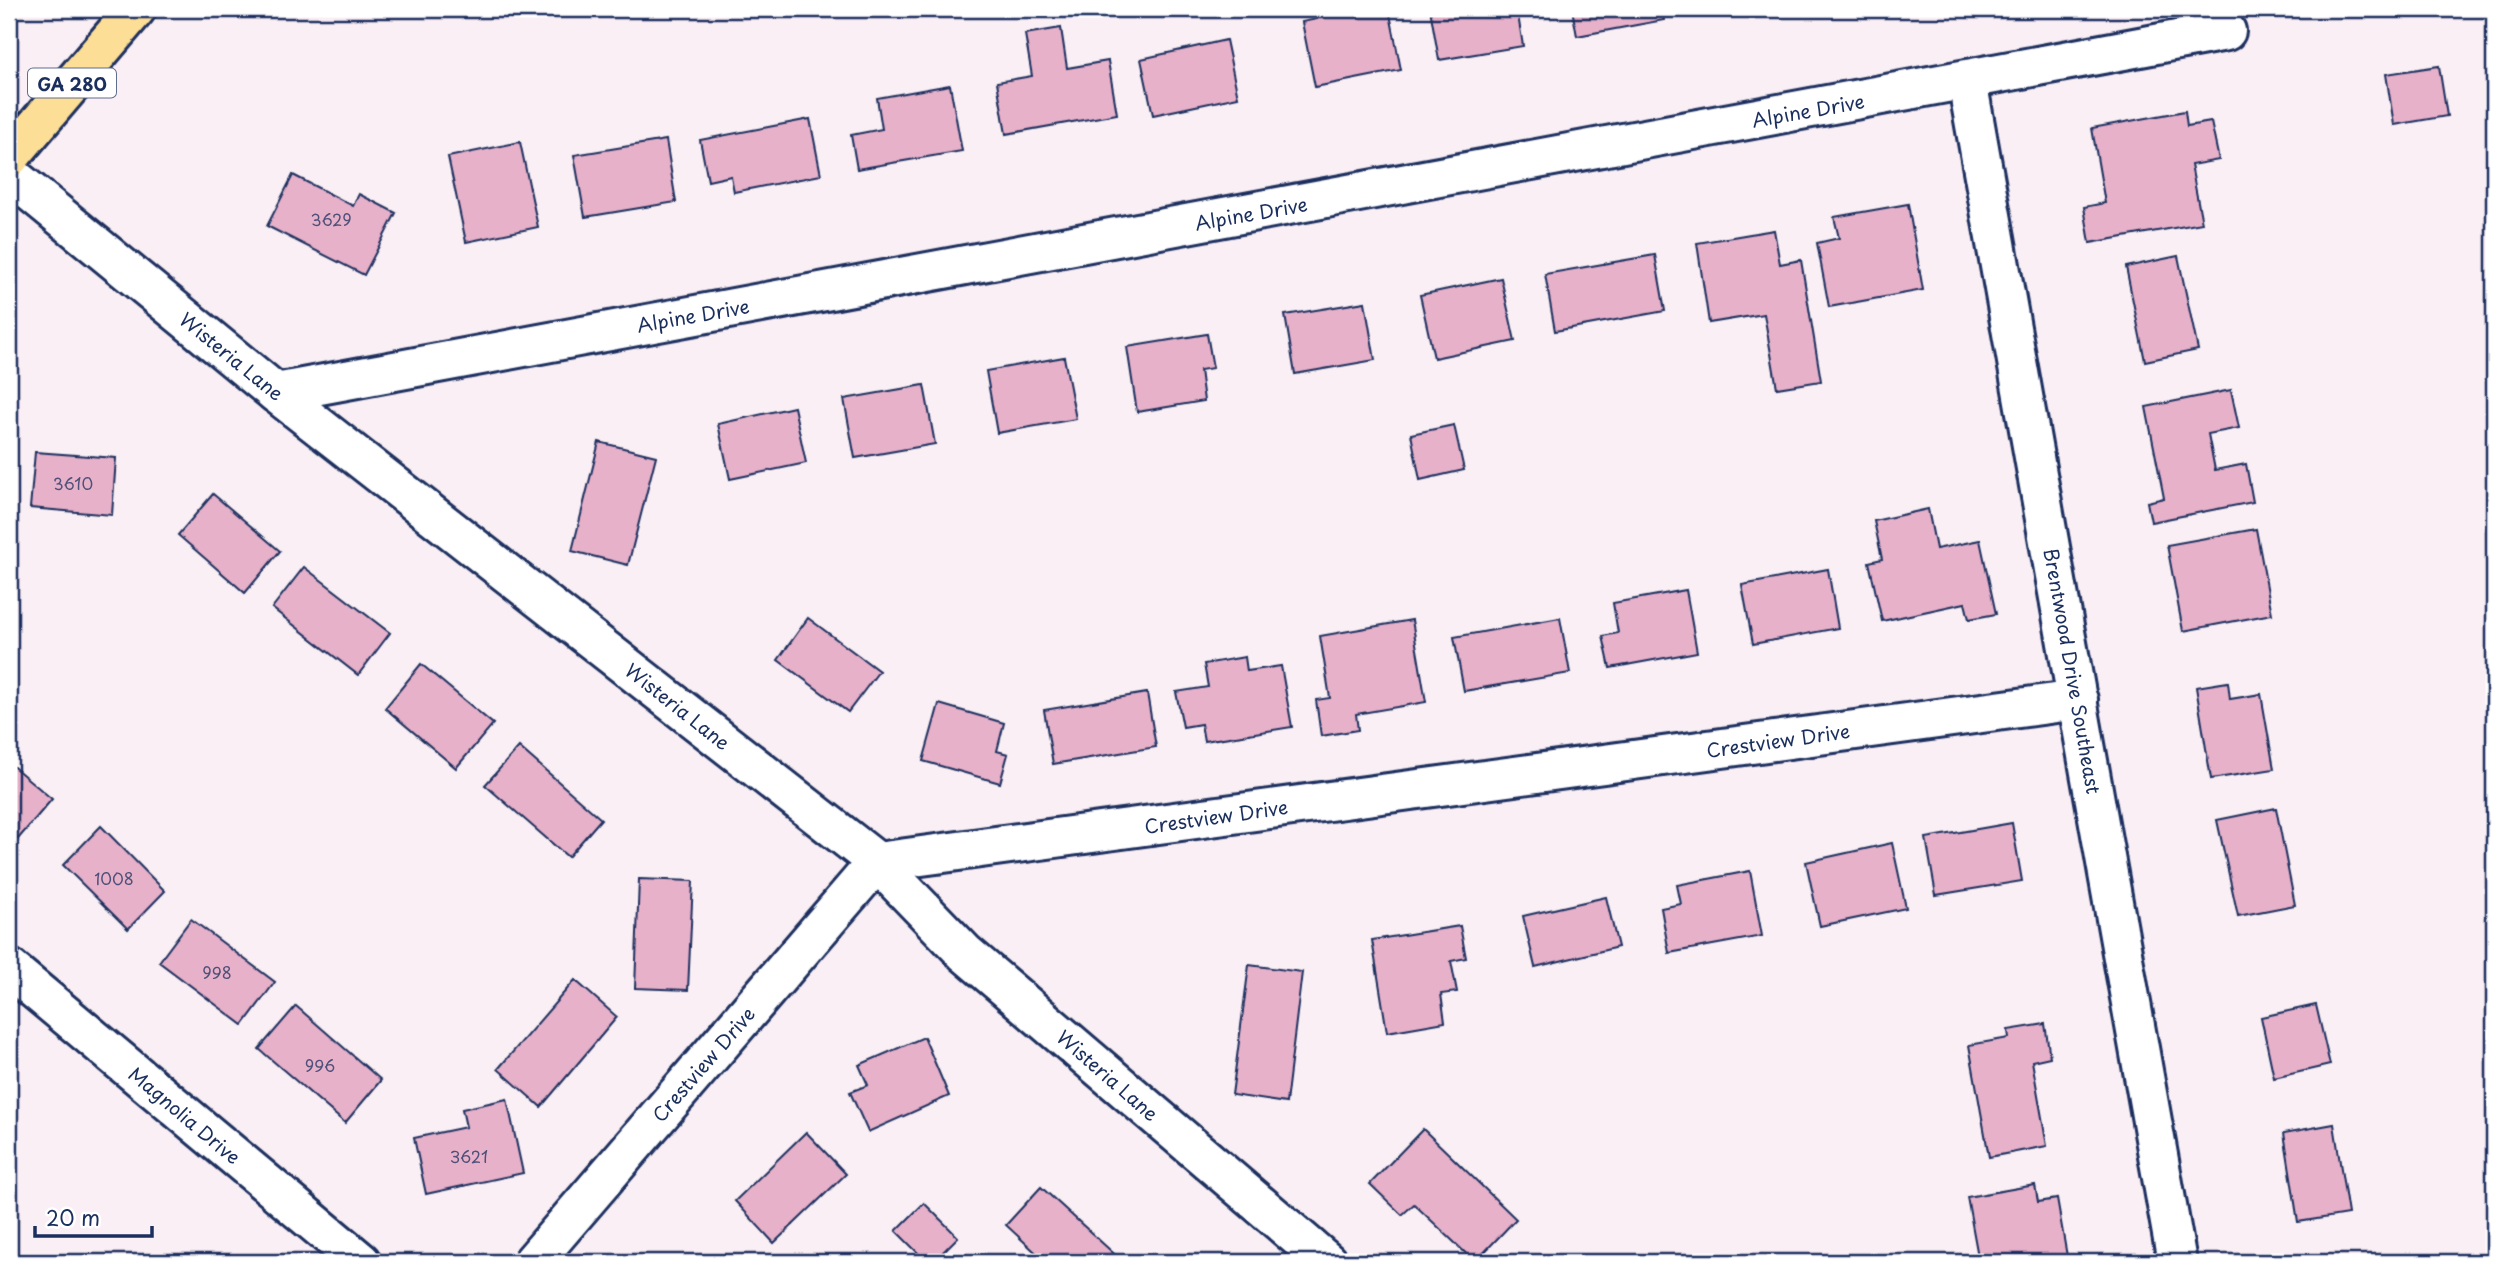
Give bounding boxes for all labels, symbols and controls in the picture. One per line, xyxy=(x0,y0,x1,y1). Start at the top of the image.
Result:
road number: GA 280 xyxy=(28,68,116,98)
street label: Alpine Drive xyxy=(1749,86,1867,134)
street label: Alpine Drive xyxy=(1192,189,1310,237)
house number: 3629 xyxy=(310,207,352,231)
street label: Alpine Drive xyxy=(634,291,752,339)
street label: Wisteria Lane xyxy=(174,305,290,407)
house number: 3610 xyxy=(53,471,93,495)
street label: Brentwood Drive Southeast xyxy=(2038,546,2108,796)
street label: Wisteria Lane xyxy=(619,656,737,756)
street label: Crestview Drive xyxy=(1705,716,1851,764)
street label: Crestview Drive xyxy=(1143,792,1289,840)
house number: 1008 xyxy=(94,866,134,890)
house number: 998 xyxy=(202,960,232,984)
street label: Crestview Drive xyxy=(645,1000,761,1128)
street label: Wisteria Lane xyxy=(1051,1023,1165,1127)
house number: 996 xyxy=(305,1053,335,1077)
street label: Magnolia Drive xyxy=(123,1060,247,1170)
house number: 3621 xyxy=(450,1144,488,1168)
scale bar xyxy=(35,1194,152,1238)
text: 20 m xyxy=(46,1201,100,1233)

